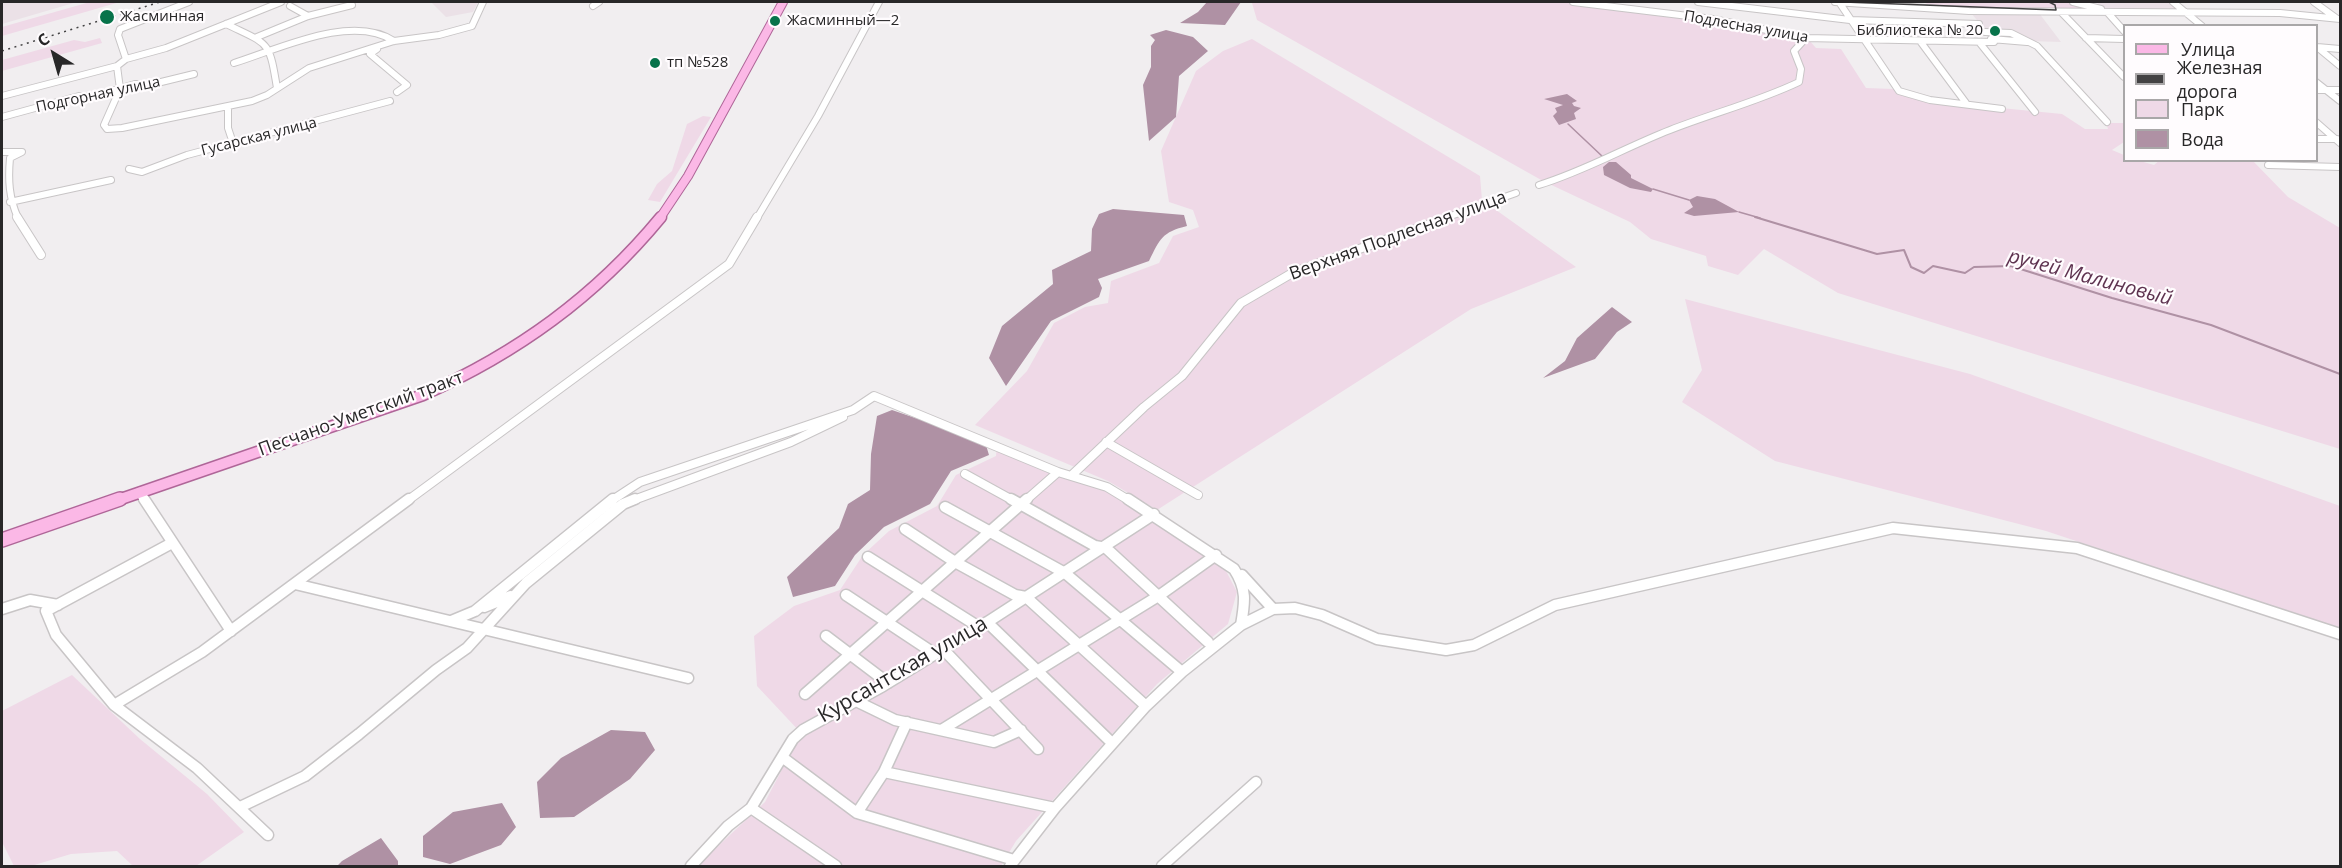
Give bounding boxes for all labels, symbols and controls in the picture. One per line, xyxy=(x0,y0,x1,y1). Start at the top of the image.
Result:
street label: Подлесная улица xyxy=(1682,7,1810,47)
marker: Жасминная xyxy=(98,8,116,26)
place label: Жасминная xyxy=(120,8,204,26)
place label: Жасминный—2 xyxy=(787,12,899,30)
marker: Жасминный—2 xyxy=(768,14,782,28)
place label: Библиотека № 20 xyxy=(1856,22,1983,40)
north arrow xyxy=(24,24,84,84)
marker: Библиотека № 20 xyxy=(1988,24,2002,38)
legend xyxy=(2123,24,2318,162)
text: С xyxy=(32,28,54,51)
text: Улица xyxy=(2181,37,2235,61)
place label: тп №528 xyxy=(667,54,728,72)
text: Железная дорога xyxy=(2177,55,2262,103)
marker: тп №528 xyxy=(648,56,662,70)
street label: Подгорная улица xyxy=(34,73,162,117)
text: Парк xyxy=(2181,97,2224,121)
street label: Гусарская улица xyxy=(199,114,319,160)
text: Вода xyxy=(2181,127,2224,151)
street label: Верхняя Подлесная улица xyxy=(1286,187,1510,285)
water label: ручей Малиновый xyxy=(2005,245,2175,311)
street label: Песчано-Уметский тракт xyxy=(256,367,466,461)
street label: Курсантская улица xyxy=(814,611,992,729)

